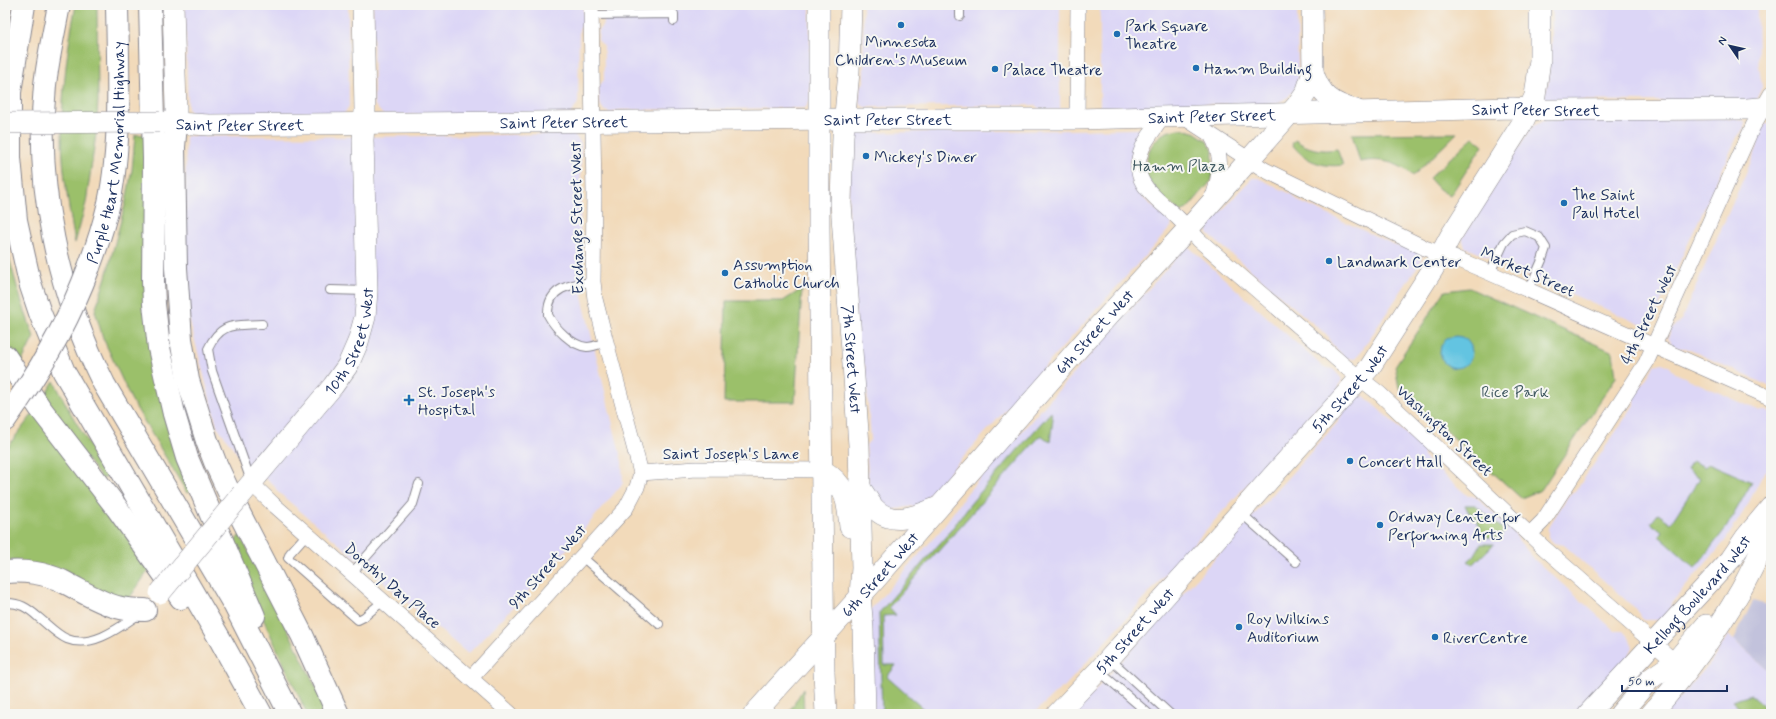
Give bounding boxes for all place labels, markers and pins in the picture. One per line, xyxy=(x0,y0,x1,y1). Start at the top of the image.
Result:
place label: Park Square Theatre xyxy=(1125,16,1209,55)
marker: Minnesota Children's Museum xyxy=(896,20,906,30)
marker: Park Square Theatre xyxy=(1112,29,1122,39)
place label: Minnesota Children's Museum xyxy=(835,32,967,71)
place label: Hamm Building xyxy=(1204,59,1312,81)
place label: Palace Theatre xyxy=(1003,60,1103,81)
marker: Hamm Building xyxy=(1191,63,1201,73)
marker: Palace Theatre xyxy=(990,64,1000,74)
place label: Mickey's Diner xyxy=(874,147,977,168)
marker: Mickey's Diner xyxy=(861,151,871,161)
place label: The Saint Paul Hotel xyxy=(1572,185,1640,224)
marker: The Saint Paul Hotel xyxy=(1559,198,1569,208)
place label: Landmark Center xyxy=(1337,252,1462,273)
place label: Assumption Catholic Church xyxy=(733,255,840,294)
marker: Landmark Center xyxy=(1324,256,1334,266)
marker: Assumption Catholic Church xyxy=(720,268,730,278)
place label: St. Joseph's Hospital xyxy=(418,382,495,421)
marker: St. Joseph's Hospital xyxy=(403,394,415,406)
place label: Concert Hall xyxy=(1358,452,1442,473)
marker: Concert Hall xyxy=(1345,456,1355,466)
place label: Ordway Center for Performing Arts xyxy=(1388,507,1521,548)
marker: Ordway Center for Performing Arts xyxy=(1375,520,1385,530)
place label: Roy Wilkins Auditorium xyxy=(1247,609,1329,648)
marker: Roy Wilkins Auditorium xyxy=(1234,622,1244,632)
place label: RiverCentre xyxy=(1443,628,1528,649)
marker: RiverCentre xyxy=(1430,632,1440,642)

